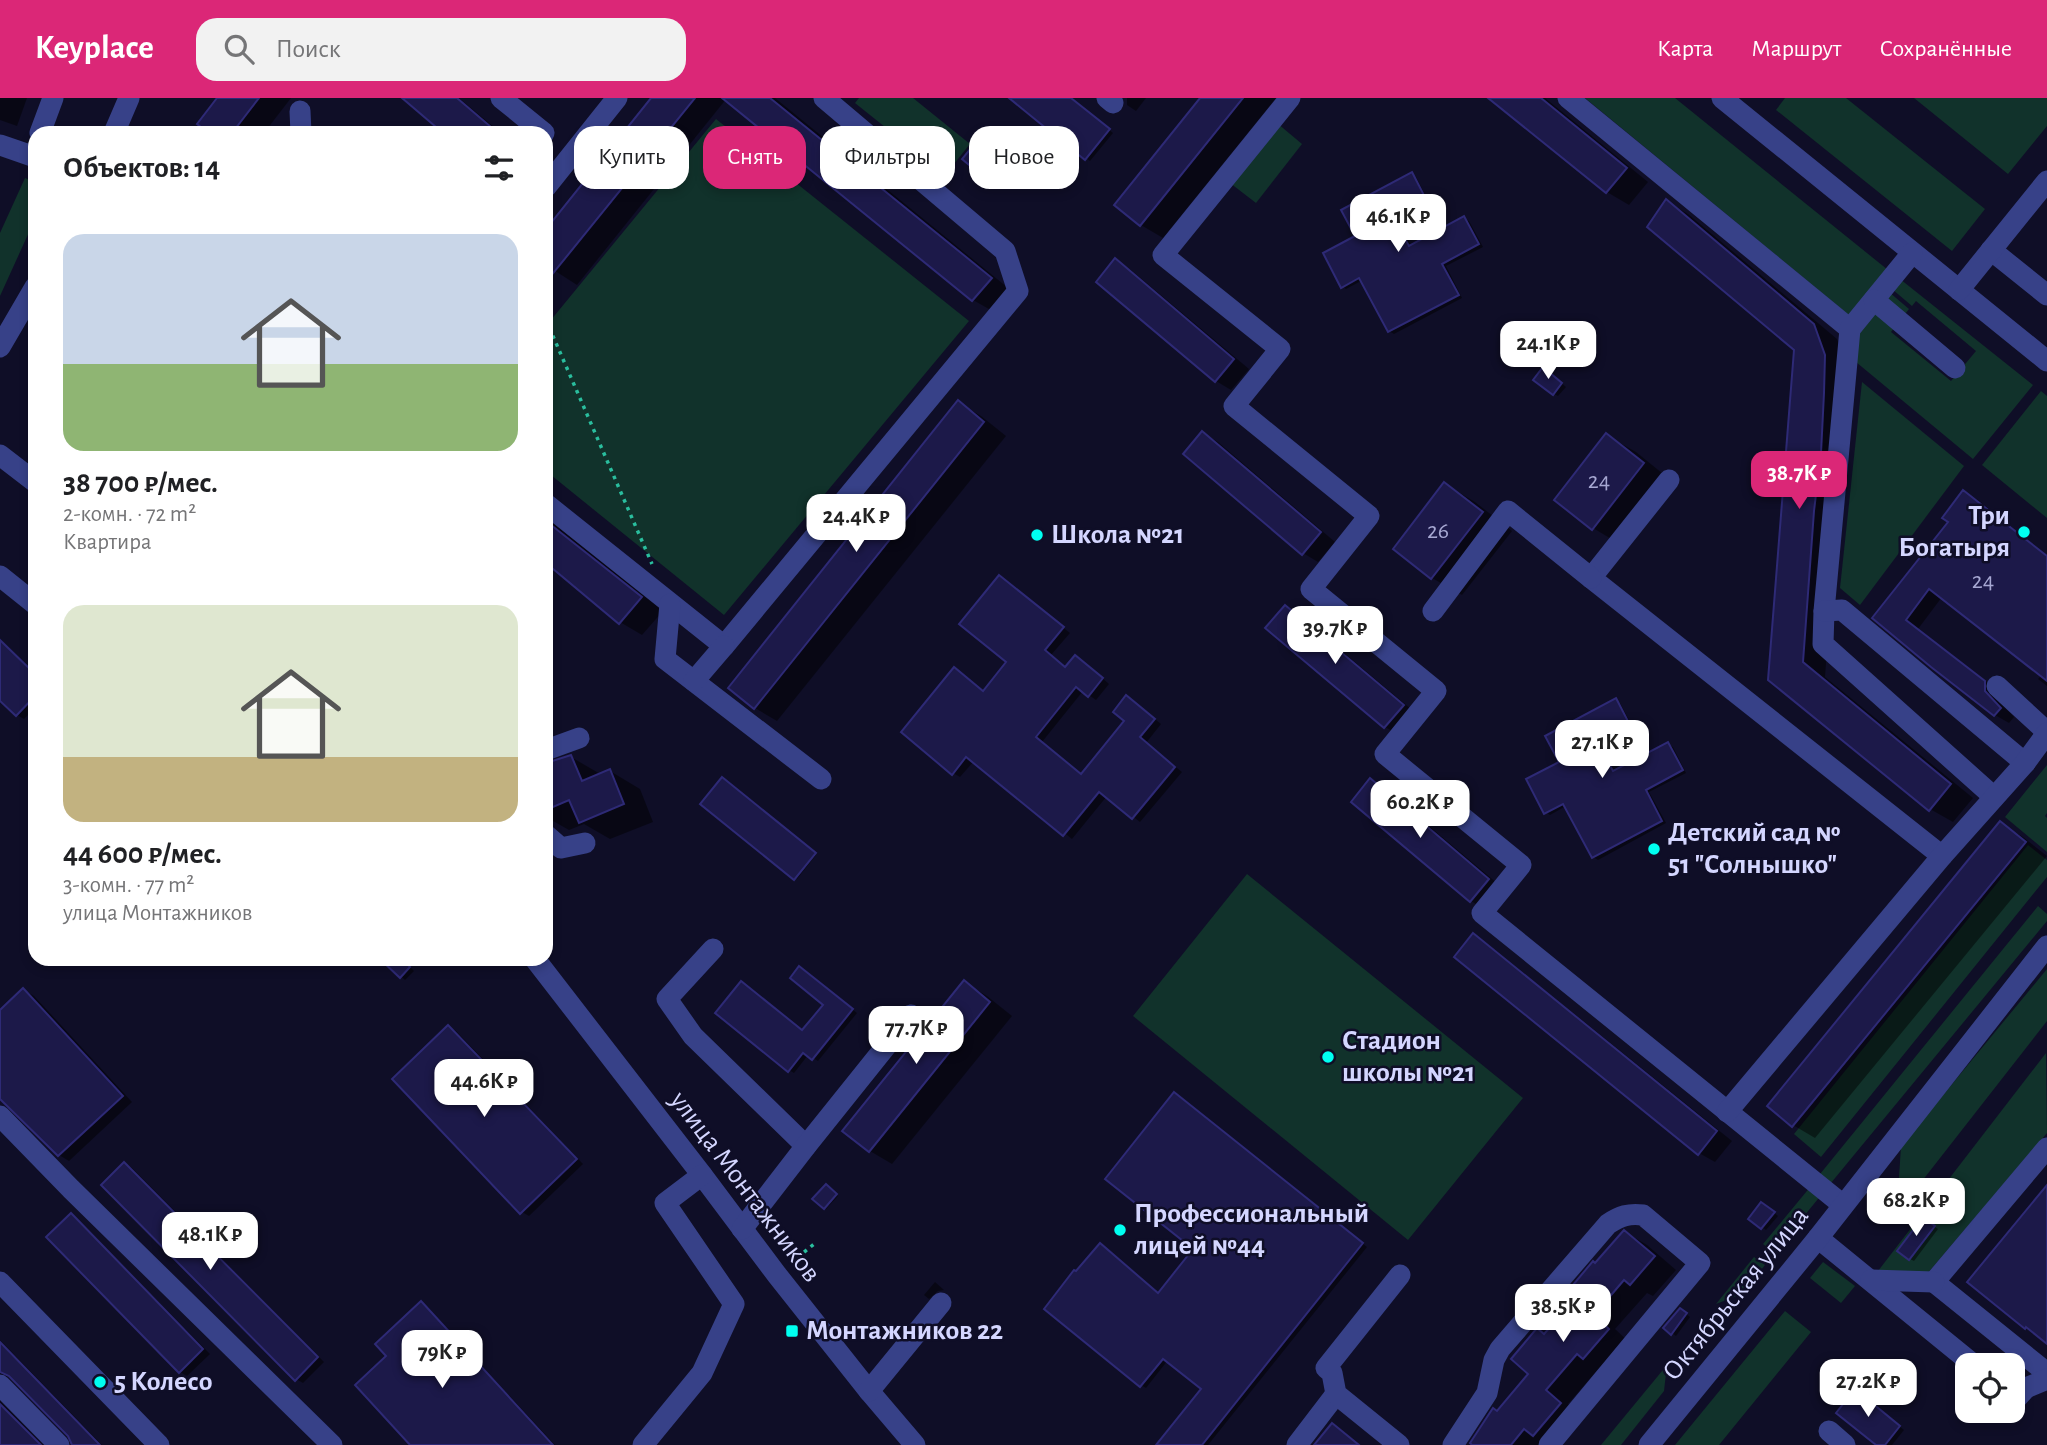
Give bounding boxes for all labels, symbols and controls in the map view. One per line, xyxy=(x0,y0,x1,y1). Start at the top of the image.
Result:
search box xyxy=(196,18,686,81)
icon: search xyxy=(220,30,258,68)
text: Keyplace xyxy=(35,32,154,65)
text: Поиск xyxy=(276,36,341,62)
text: Карта xyxy=(1657,37,1713,61)
text: Маршрут xyxy=(1751,37,1841,61)
text: Сохранённые xyxy=(1879,37,2012,61)
chip: Купить xyxy=(574,126,689,189)
chip: Снять xyxy=(703,126,806,189)
chip: Фильтры xyxy=(820,126,955,189)
chip: Новое xyxy=(969,126,1079,189)
icon: filters xyxy=(480,149,518,187)
text: Объектов: 14 xyxy=(63,153,220,183)
pin: 46.1K ₽ xyxy=(1333,194,1463,254)
text: 46.1K ₽ xyxy=(1366,205,1430,228)
icon: home xyxy=(228,280,354,406)
pin: 24.1K ₽ xyxy=(1483,322,1613,381)
text: 24.1K ₽ xyxy=(1516,332,1580,355)
pin: 38.7K ₽ xyxy=(1734,452,1864,511)
text: 38.7K ₽ xyxy=(1767,462,1831,485)
text: 38 700 ₽/мес. xyxy=(63,468,218,498)
house number: 24 xyxy=(1588,469,1610,493)
pin: 24.4K ₽ xyxy=(791,494,921,554)
place label: Три Богатыря xyxy=(1898,502,2010,562)
text: 2-комн. · 72 m² xyxy=(63,503,196,526)
text: 24.4K ₽ xyxy=(823,505,889,528)
house number: 26 xyxy=(1427,519,1449,543)
place label: Школа №21 xyxy=(1051,521,1184,549)
marker: Три Богатыря xyxy=(2016,524,2032,540)
marker: Школа №21 xyxy=(1029,527,1045,543)
text: Квартира xyxy=(63,531,151,554)
house number: 24 xyxy=(1972,569,1994,593)
pin: 39.7K ₽ xyxy=(1270,606,1400,666)
text: 39.7K ₽ xyxy=(1303,617,1367,640)
icon: home xyxy=(228,651,354,777)
pin: 27.1K ₽ xyxy=(1537,720,1667,780)
text: 27.1K ₽ xyxy=(1571,731,1633,754)
pin: 60.2K ₽ xyxy=(1355,780,1485,840)
text: 60.2K ₽ xyxy=(1387,791,1453,814)
place label: Детский сад № 51 "Солнышко" xyxy=(1668,819,1840,879)
text: 44 600 ₽/мес. xyxy=(63,839,222,869)
marker: Детский сад № 51 "Солнышко" xyxy=(1646,841,1662,857)
text: 3-комн. · 77 m² xyxy=(63,874,194,897)
text: улица Монтажников xyxy=(63,902,252,925)
pin: 77.7K ₽ xyxy=(851,1006,981,1066)
text: 77.7K ₽ xyxy=(885,1017,947,1040)
place label: Стадион школы №21 xyxy=(1342,1027,1475,1087)
marker: Стадион школы №21 xyxy=(1320,1049,1336,1065)
pin: 44.6K ₽ xyxy=(419,1060,549,1119)
text: 44.6K ₽ xyxy=(450,1070,518,1093)
street label: улица Монтажников xyxy=(664,1086,826,1287)
pin: 68.2K ₽ xyxy=(1851,1178,1981,1238)
text: 68.2K ₽ xyxy=(1883,1189,1949,1212)
place label: Профессиональный лицей №44 xyxy=(1134,1200,1369,1260)
street label: Октябрьская улица xyxy=(1658,1202,1814,1386)
pin: 48.1K ₽ xyxy=(145,1212,275,1272)
marker: Профессиональный лицей №44 xyxy=(1112,1222,1128,1238)
text: 48.1K ₽ xyxy=(178,1223,242,1246)
pin: 38.5K ₽ xyxy=(1498,1284,1628,1344)
text: 38.5K ₽ xyxy=(1531,1295,1595,1318)
place label: Монтажников 22 xyxy=(806,1317,1003,1345)
marker: Монтажников 22 xyxy=(784,1323,800,1339)
pin: 79K ₽ xyxy=(393,1330,491,1390)
text: 79K ₽ xyxy=(418,1341,466,1364)
map controls xyxy=(1955,1353,2025,1423)
button: locate xyxy=(1955,1353,2025,1423)
pin: 27.2K ₽ xyxy=(1803,1360,1933,1419)
place label: 5 Колесо xyxy=(114,1368,212,1396)
text: 27.2K ₽ xyxy=(1836,1370,1900,1393)
marker: 5 Колесо xyxy=(92,1374,108,1390)

